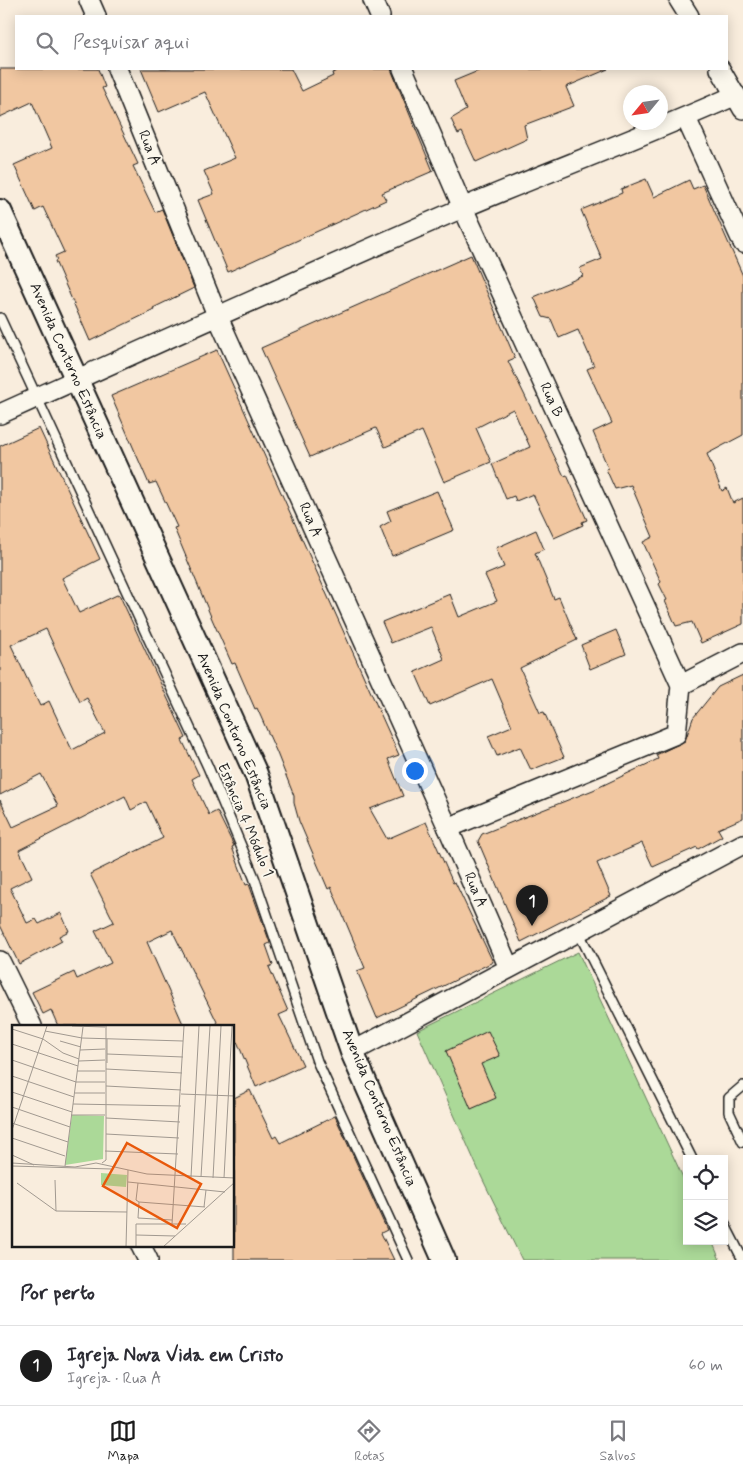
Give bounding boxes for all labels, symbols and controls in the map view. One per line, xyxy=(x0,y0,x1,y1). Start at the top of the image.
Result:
search box xyxy=(15,15,728,70)
icon: search xyxy=(33,29,61,57)
text: Pesquisar aqui xyxy=(73,30,189,55)
north arrow xyxy=(623,85,668,130)
street label: Rua A xyxy=(133,127,165,169)
street label: Avenida Contorno Estância xyxy=(24,280,112,442)
street label: Rua B xyxy=(534,379,568,421)
street label: Rua A xyxy=(293,499,327,541)
street label: Avenida Contorno Estância xyxy=(192,649,276,813)
your location xyxy=(402,758,428,784)
street label: Estância 4 Módulo 1 xyxy=(212,760,278,880)
street label: Rua A xyxy=(459,869,491,911)
pin: 1 xyxy=(516,885,548,926)
inset map xyxy=(12,1025,235,1248)
street label: Avenida Contorno Estância xyxy=(337,1026,421,1190)
map controls xyxy=(683,1155,728,1245)
button: locate xyxy=(683,1155,728,1200)
button: layers xyxy=(683,1200,728,1245)
text: Por perto xyxy=(20,1279,95,1307)
text: Igreja Nova Vida em Cristo xyxy=(67,1343,283,1368)
text: 1 xyxy=(32,1355,40,1376)
text: 60 m xyxy=(689,1355,723,1376)
text: Igreja · Rua A xyxy=(67,1368,162,1389)
tab: Mapa xyxy=(107,1417,139,1465)
tab: Rotas xyxy=(354,1417,385,1465)
tab: Salvos xyxy=(599,1417,636,1465)

